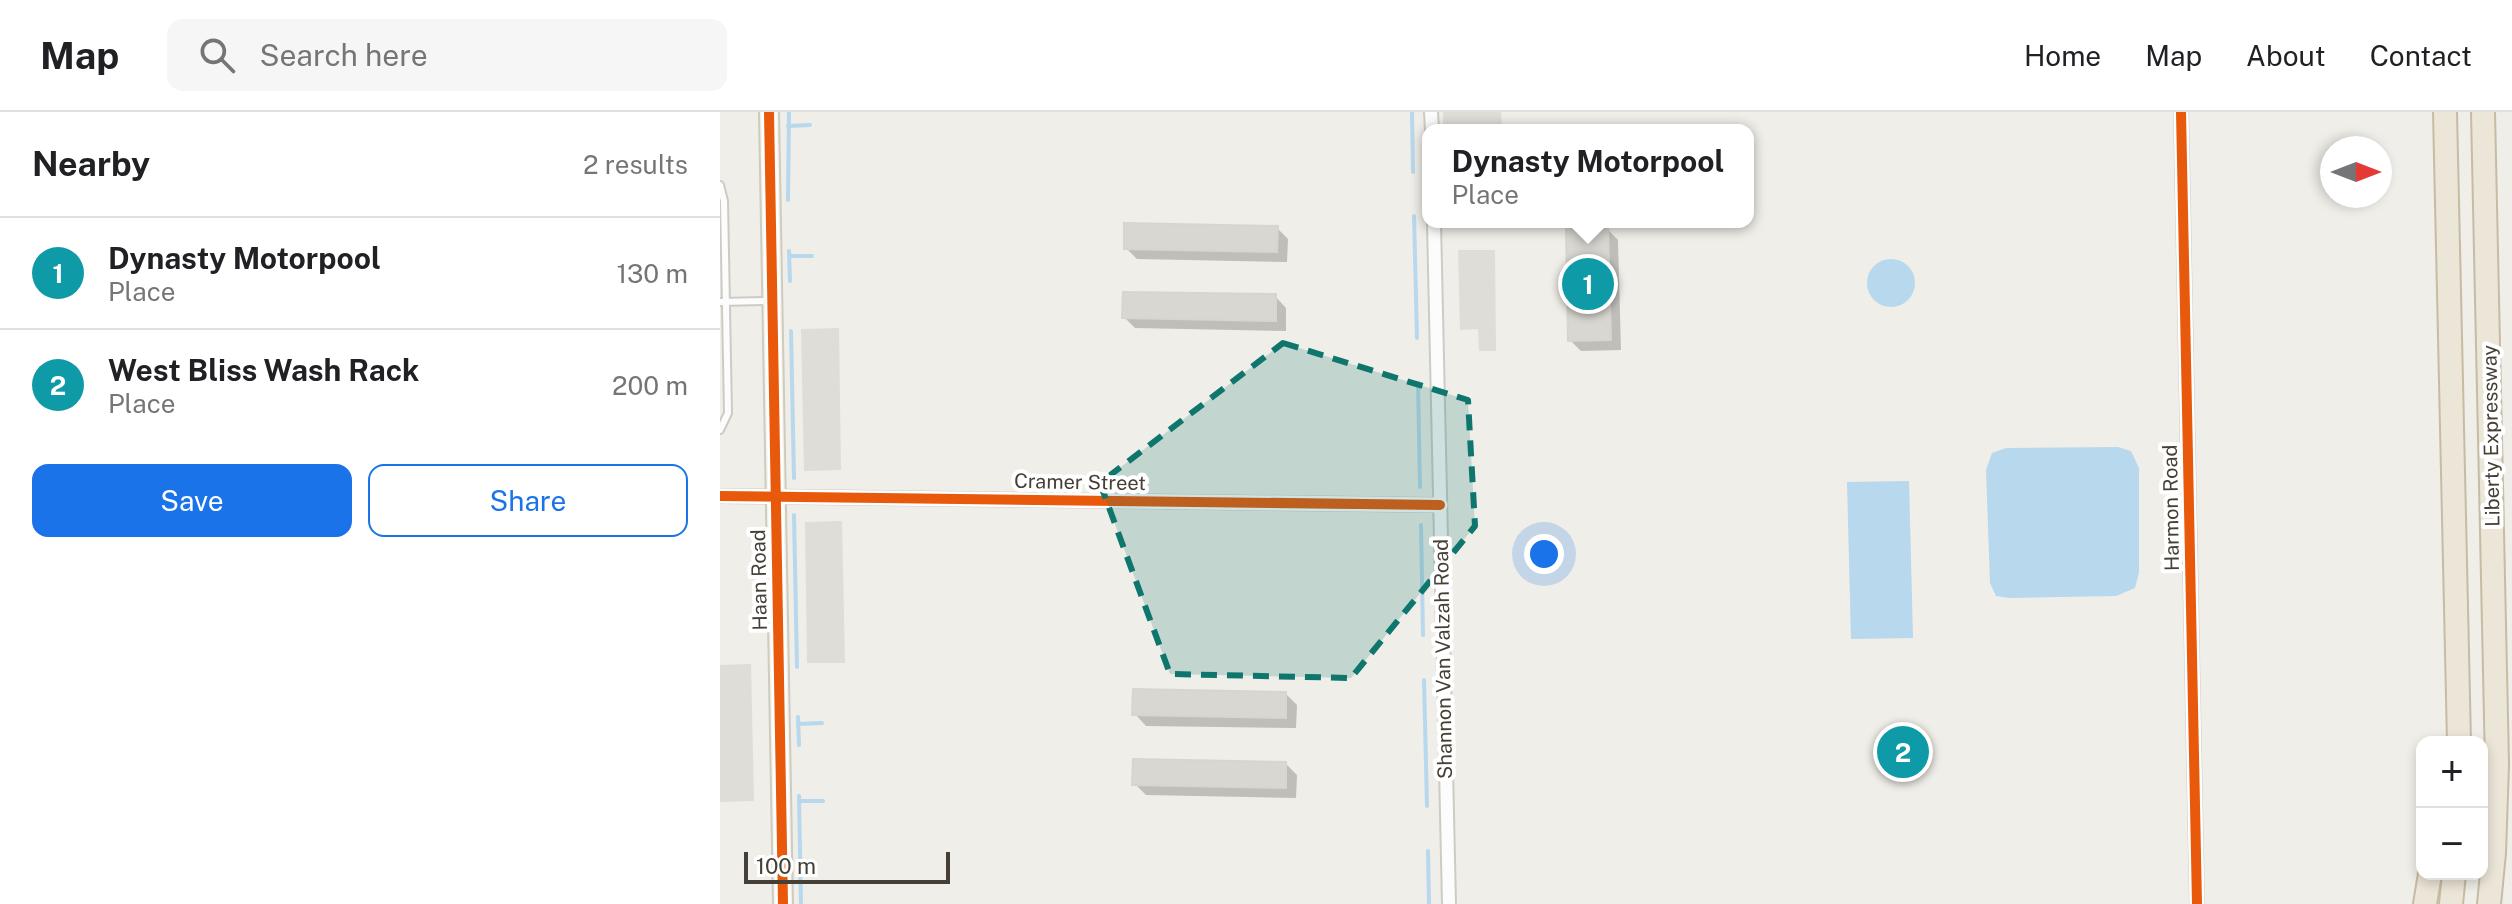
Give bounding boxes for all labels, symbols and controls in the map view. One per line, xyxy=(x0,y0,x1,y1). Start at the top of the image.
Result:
search box xyxy=(167,19,727,91)
text: Map xyxy=(40,33,119,78)
icon: search xyxy=(195,33,239,77)
text: Search here xyxy=(259,37,428,73)
text: Home xyxy=(2024,39,2101,72)
text: Map xyxy=(2145,39,2202,72)
text: About xyxy=(2246,39,2326,72)
text: Contact xyxy=(2370,39,2472,72)
popup xyxy=(1422,124,1754,228)
north arrow xyxy=(2320,136,2392,208)
text: Dynasty Motorpool xyxy=(1452,143,1724,179)
text: Nearby xyxy=(32,144,150,184)
text: 2 results xyxy=(583,149,688,180)
text: Place xyxy=(1452,179,1519,210)
text: Dynasty Motorpool xyxy=(108,240,381,276)
pin: 1 xyxy=(1562,254,1614,314)
text: 1 xyxy=(52,258,64,289)
text: 130 m xyxy=(616,258,688,289)
text: Place xyxy=(108,276,175,307)
street label: Liberty Expressway xyxy=(2477,345,2505,527)
text: West Bliss Wash Rack xyxy=(108,352,419,388)
text: 2 xyxy=(50,370,66,401)
text: 200 m xyxy=(612,370,688,401)
text: Place xyxy=(108,388,175,419)
street label: Harmon Road xyxy=(2158,445,2184,571)
button: Save xyxy=(32,464,352,537)
button: Share xyxy=(368,464,688,537)
street label: Cramer Street xyxy=(1014,469,1146,495)
street label: Haan Road xyxy=(746,529,772,631)
your location xyxy=(1524,534,1564,574)
street label: Shannon Van Valzah Road xyxy=(1429,539,1457,779)
pin: 2 xyxy=(1877,722,1929,782)
map controls xyxy=(2416,736,2488,880)
button: + xyxy=(2416,736,2488,808)
button: − xyxy=(2416,808,2488,880)
scale bar xyxy=(744,848,950,884)
text: 100 m xyxy=(756,853,816,879)

